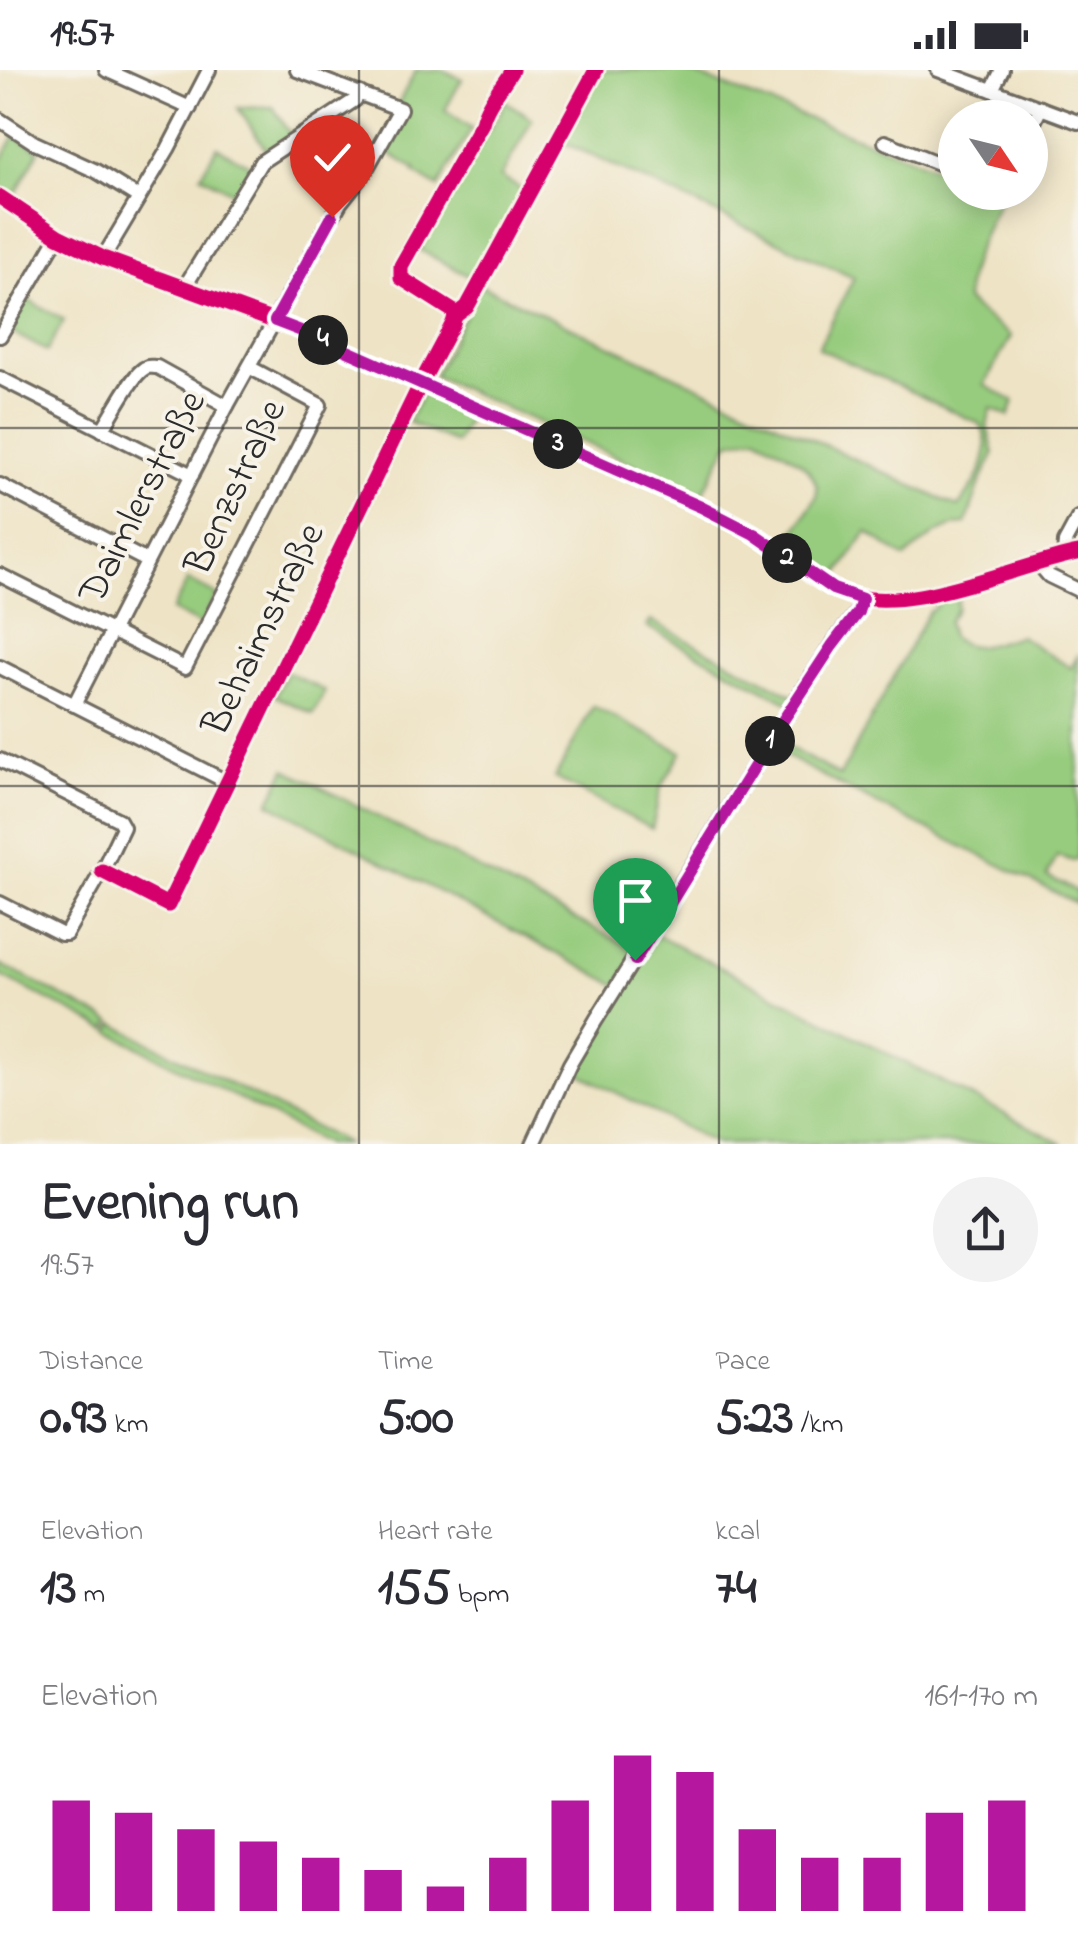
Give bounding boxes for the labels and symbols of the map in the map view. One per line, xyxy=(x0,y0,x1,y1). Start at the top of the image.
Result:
north arrow xyxy=(938,100,1048,210)
pin xyxy=(290,115,375,218)
pin: 4 xyxy=(298,315,348,365)
street label: Daimlerstraße xyxy=(64,381,223,616)
street label: Benzstraße xyxy=(170,390,303,587)
pin: 3 xyxy=(533,419,583,469)
street label: Behaimstraße xyxy=(188,513,342,747)
pin: 2 xyxy=(762,533,812,583)
pin: 1 xyxy=(745,716,795,766)
pin xyxy=(593,858,678,961)

